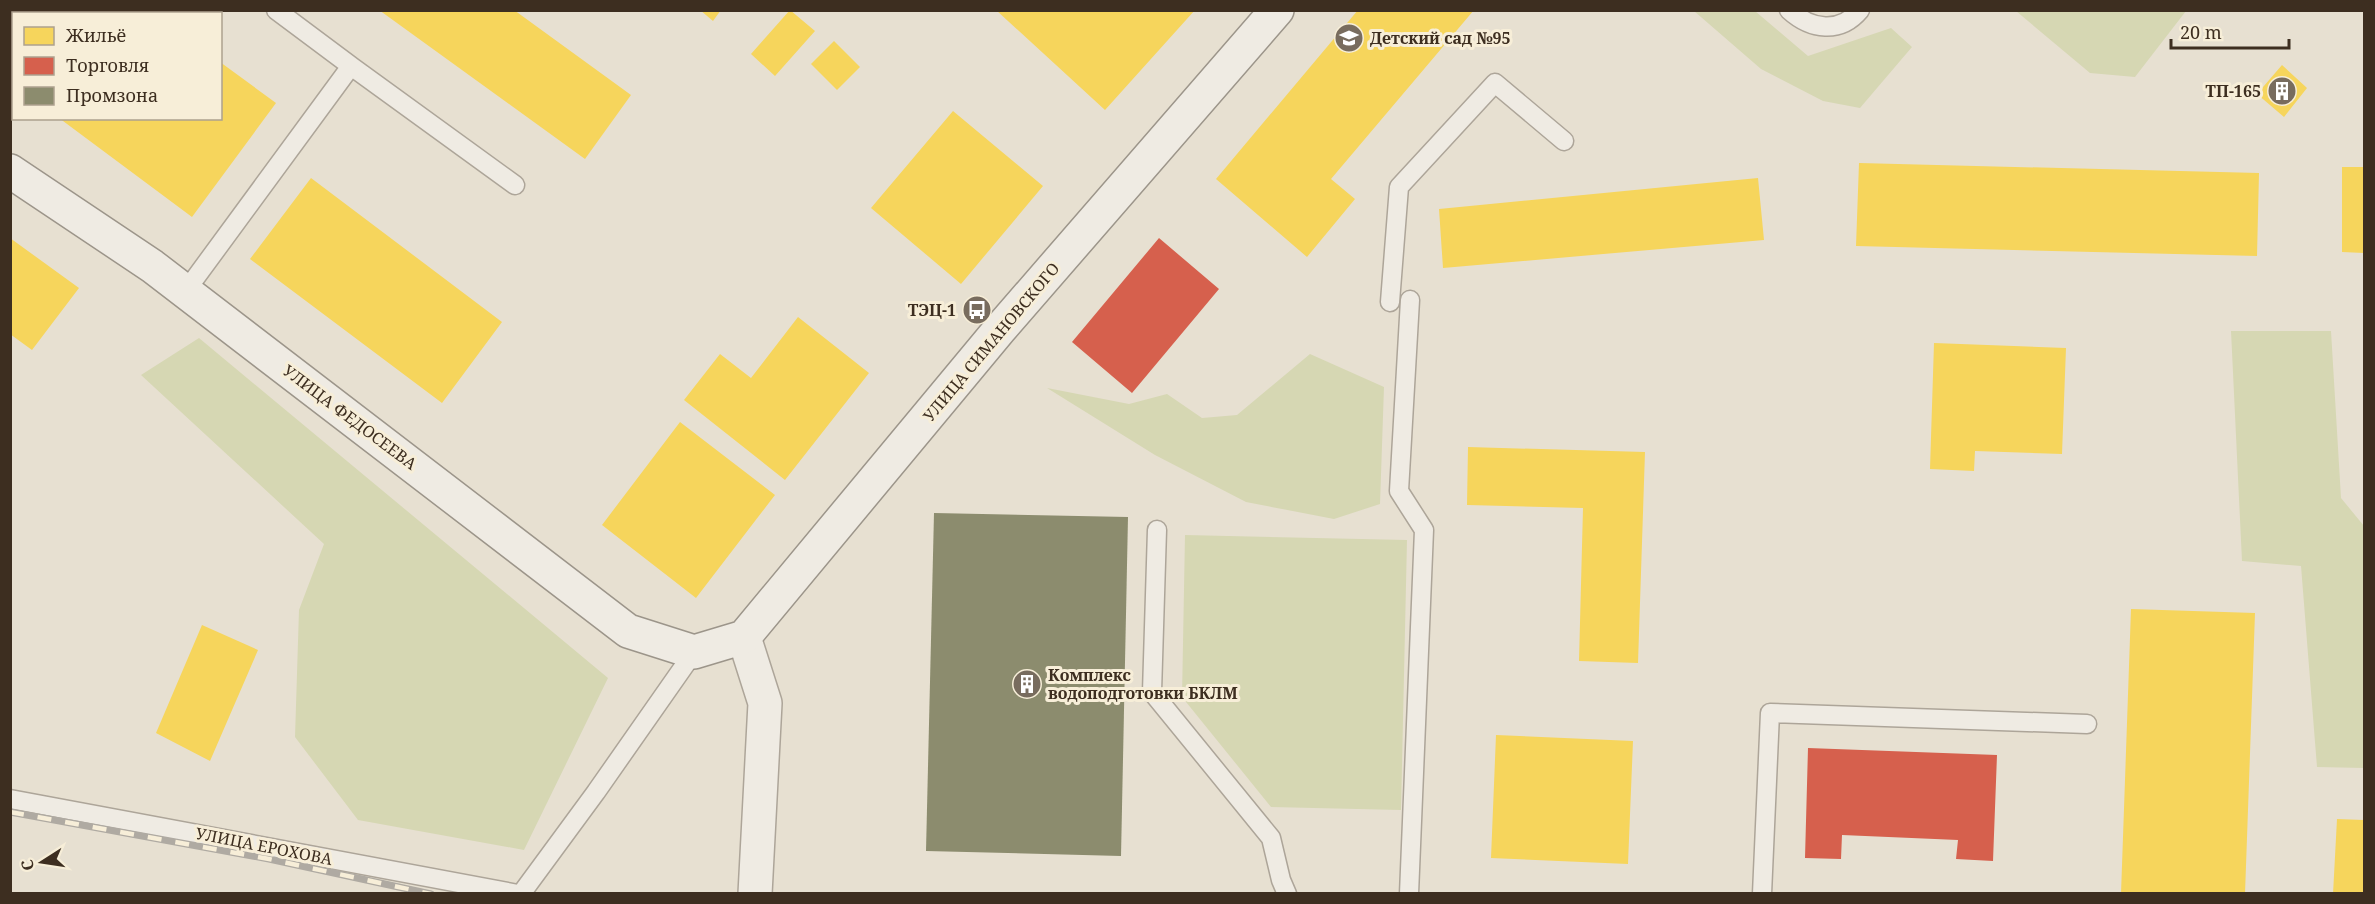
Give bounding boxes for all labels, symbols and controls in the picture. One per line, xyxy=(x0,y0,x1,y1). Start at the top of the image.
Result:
legend xyxy=(12,12,222,120)
scale bar xyxy=(2171,12,2290,50)
text: 20 m xyxy=(2180,20,2222,44)
school or university icon: Детский сад №95 xyxy=(1333,22,1365,54)
text: Жильё xyxy=(65,23,126,47)
place label: Детский сад №95 xyxy=(1370,27,1511,49)
text: Торговля xyxy=(66,53,149,77)
building icon: ТП-165 xyxy=(2266,75,2298,107)
place label: ТП-165 xyxy=(2205,80,2261,102)
text: Промзона xyxy=(66,83,158,107)
street label: УЛИЦА СИМАНОВСКОГО xyxy=(918,258,1064,426)
bus stop icon: ТЭЦ-1 xyxy=(961,294,993,326)
place label: ТЭЦ-1 xyxy=(908,299,956,321)
street label: УЛИЦА ФЕДОСЕЕВА xyxy=(279,359,422,475)
place label: Комплекс водоподготовки БКЛМ xyxy=(1048,664,1238,704)
building icon: Комплекс водоподготовки БКЛМ xyxy=(1011,668,1043,700)
street label: УЛИЦА ЕРОХОВА xyxy=(194,822,335,870)
north arrow xyxy=(12,832,72,892)
text: С xyxy=(15,858,39,873)

